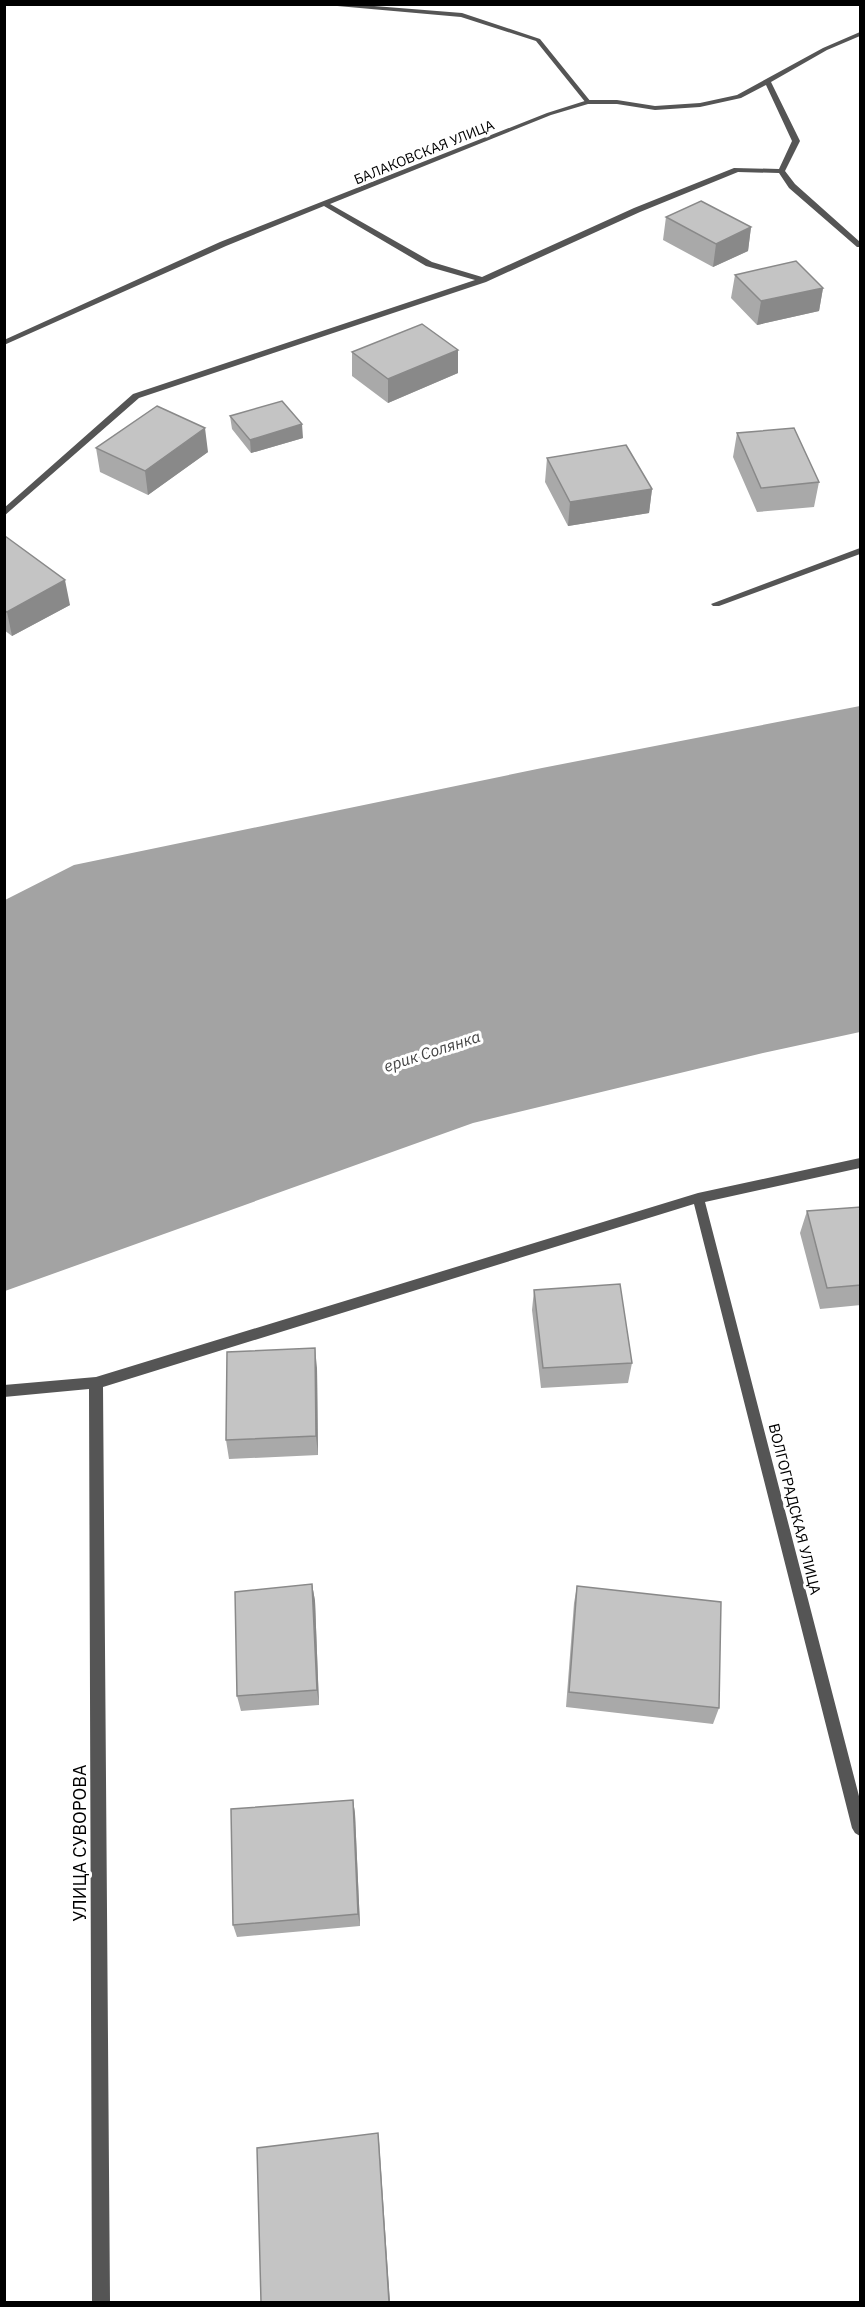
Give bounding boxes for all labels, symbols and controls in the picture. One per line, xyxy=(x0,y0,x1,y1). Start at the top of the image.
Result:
street label: БАЛАКОВСКАЯ УЛИЦА xyxy=(351,116,497,188)
water label: ерик Солянка xyxy=(381,1026,483,1076)
street label: ВОЛГОГРАДСКАЯ УЛИЦА xyxy=(765,1421,826,1597)
street label: УЛИЦА СУВОРОВА xyxy=(68,1764,91,1921)

